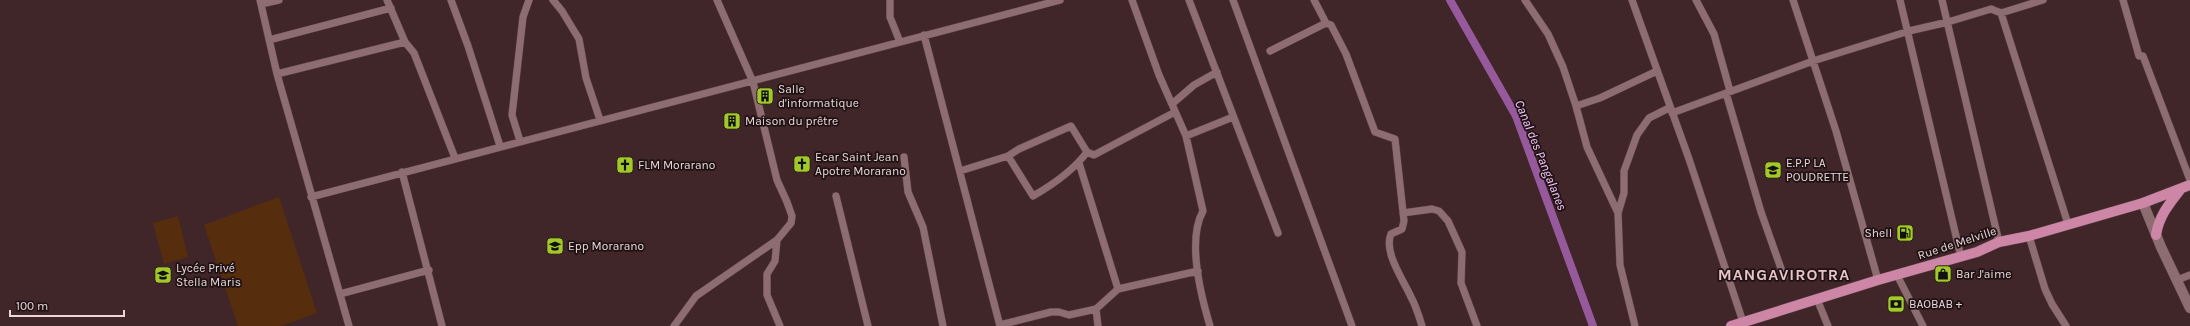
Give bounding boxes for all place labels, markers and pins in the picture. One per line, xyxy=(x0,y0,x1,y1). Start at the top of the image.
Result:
place label: Salle d'informatique xyxy=(778,82,859,110)
building icon: Salle d'informatique xyxy=(755,86,775,106)
building icon: Maison du prêtre xyxy=(722,111,742,131)
place label: Maison du prêtre xyxy=(745,114,838,128)
place label: Ecar Saint Jean Apotre Morarano xyxy=(815,150,906,178)
church icon: Ecar Saint Jean Apotre Morarano xyxy=(792,154,812,174)
church icon: FLM Morarano xyxy=(615,155,635,175)
place label: E.P.P LA POUDRETTE xyxy=(1786,156,1849,184)
place label: FLM Morarano xyxy=(638,158,715,172)
school or university icon: E.P.P LA POUDRETTE xyxy=(1763,160,1783,180)
fuel station icon: Shell xyxy=(1895,223,1915,243)
place label: Shell xyxy=(1865,226,1892,240)
school or university icon: Epp Morarano xyxy=(545,236,565,256)
place label: Epp Morarano xyxy=(568,239,644,253)
place label: Lycée Privé Stella Maris xyxy=(176,261,241,289)
shop icon: Bar J'aime xyxy=(1933,264,1953,284)
school or university icon: Lycée Privé Stella Maris xyxy=(153,265,173,285)
place label: Bar J'aime xyxy=(1956,267,2011,281)
bank icon: BAOBAB + xyxy=(1886,294,1906,314)
place label: BAOBAB + xyxy=(1909,297,1963,311)

